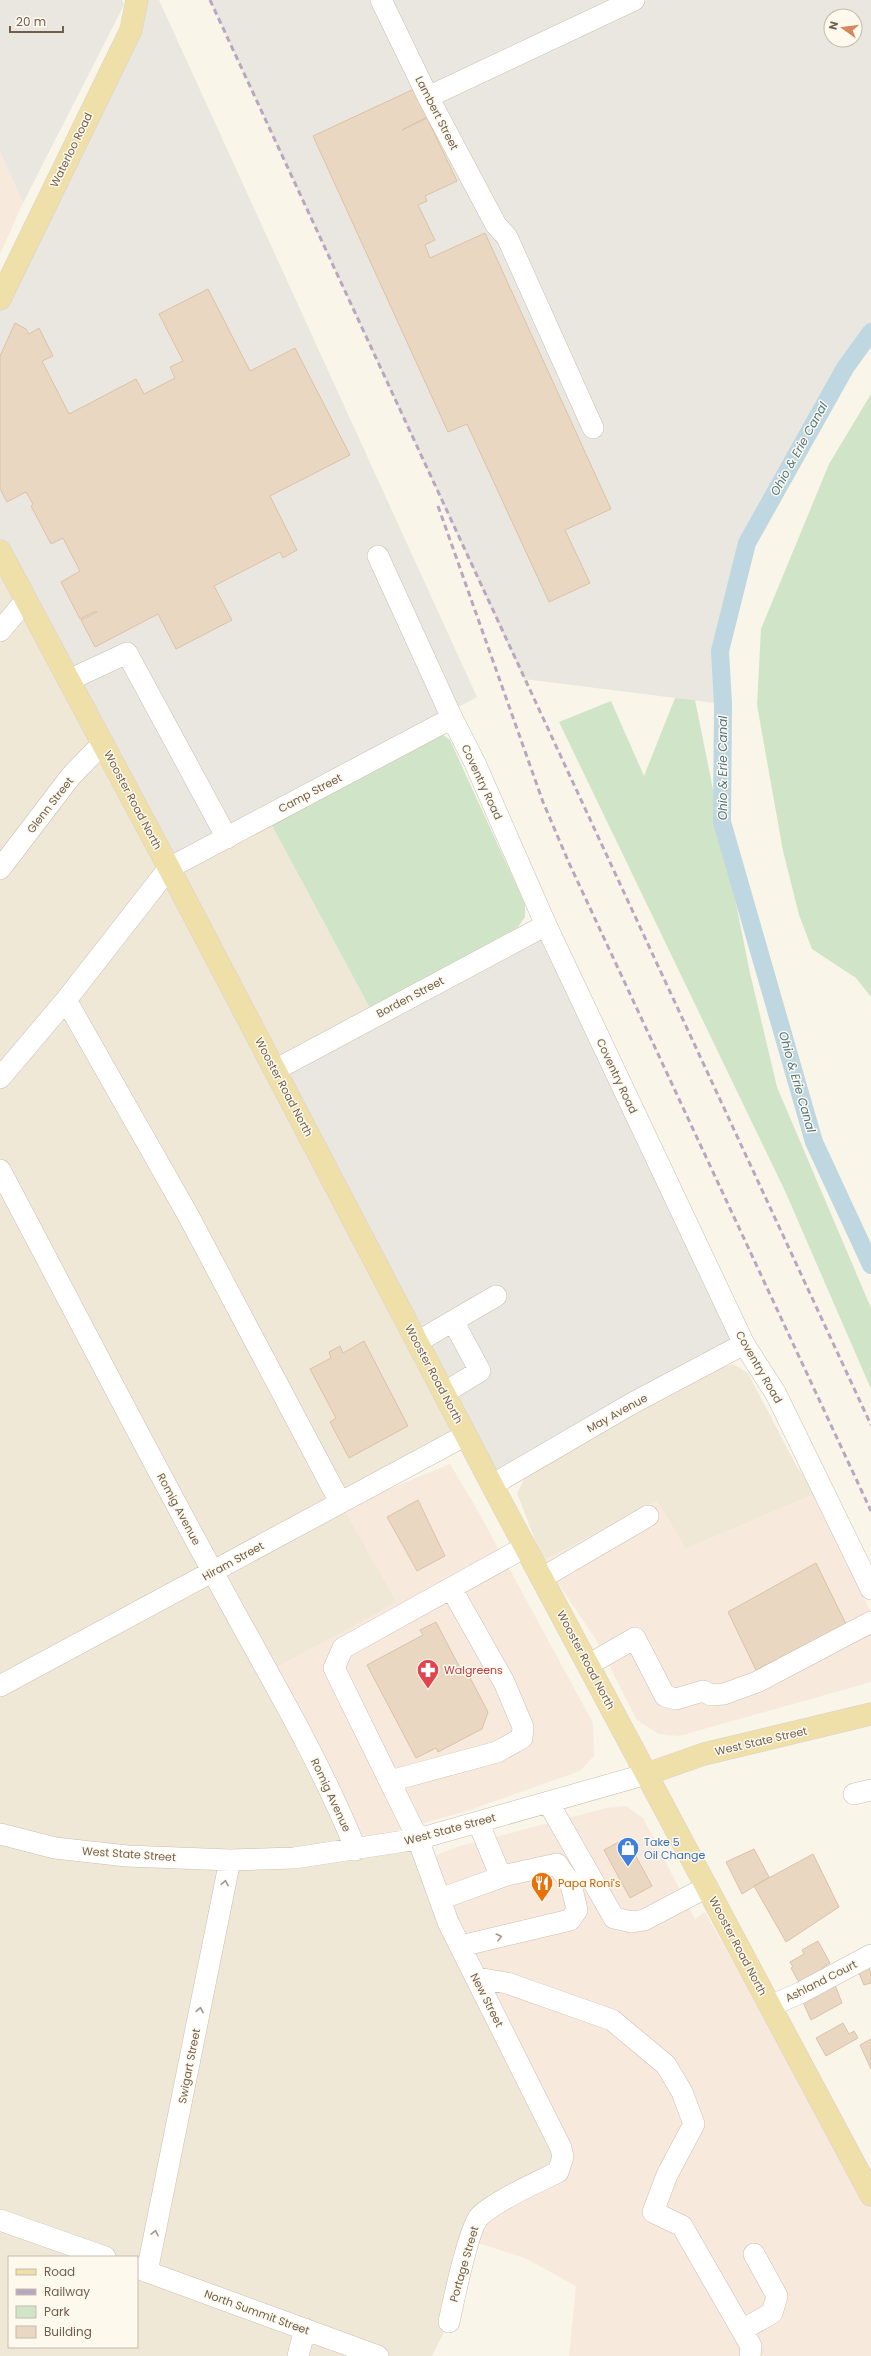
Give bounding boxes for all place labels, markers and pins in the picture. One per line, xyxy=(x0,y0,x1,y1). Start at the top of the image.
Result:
pharmacy icon: Walgreens xyxy=(415,1657,441,1690)
place label: Walgreens xyxy=(444,1662,503,1678)
place label: Take 5 Oil Change xyxy=(644,1834,705,1863)
shop icon: Take 5 Oil Change xyxy=(615,1835,641,1868)
restaurant icon: Papa Roni's xyxy=(529,1870,555,1903)
place label: Papa Roni's xyxy=(558,1875,621,1891)

